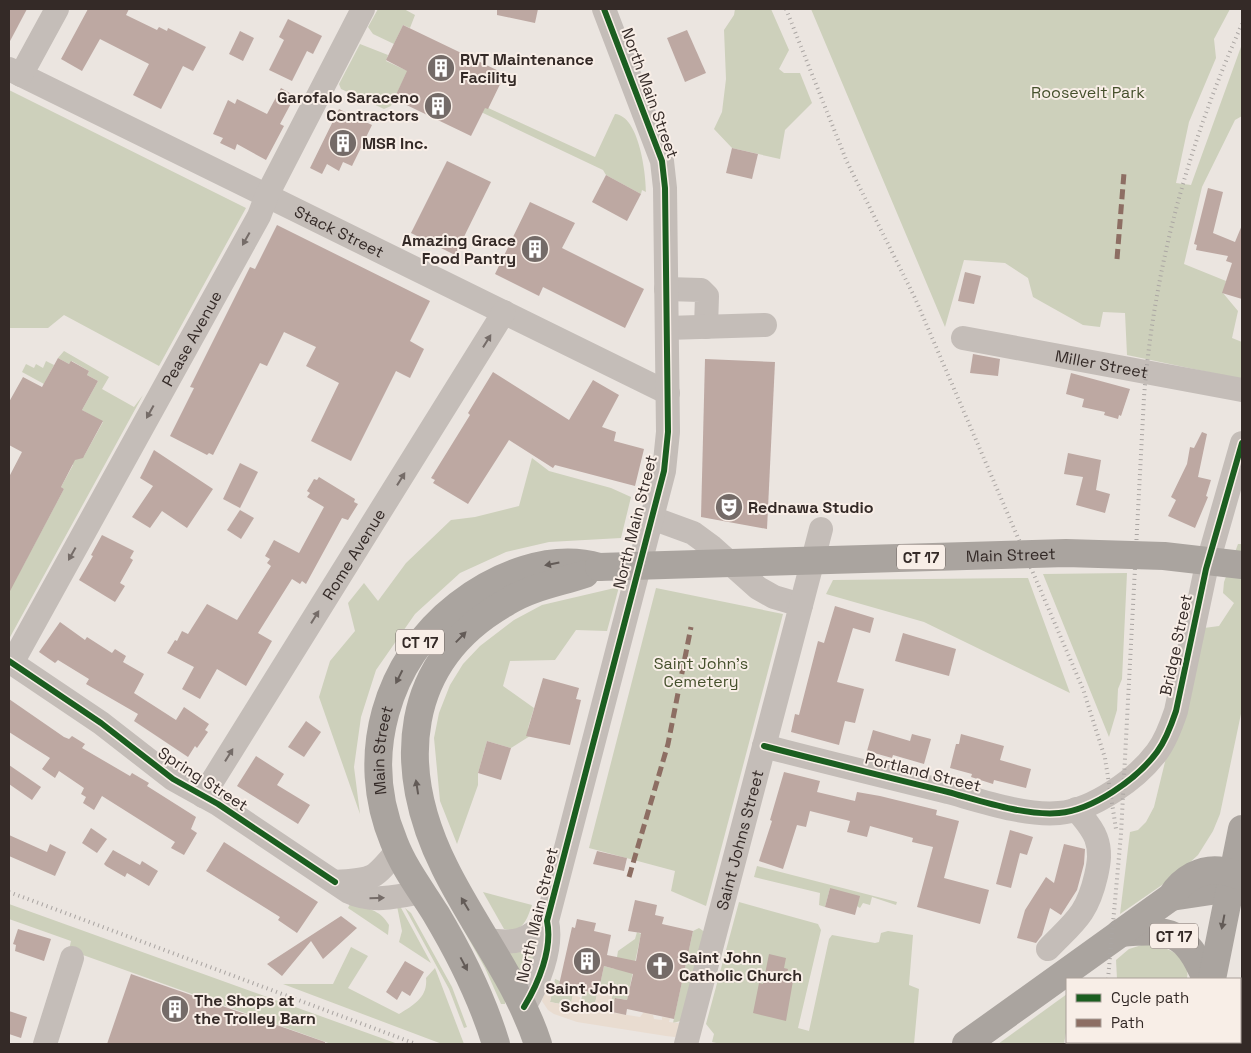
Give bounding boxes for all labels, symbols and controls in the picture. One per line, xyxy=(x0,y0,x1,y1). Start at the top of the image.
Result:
street label: North Main Street xyxy=(617,25,683,161)
place label: RVT Maintenance Facility xyxy=(460,49,594,88)
building icon: RVT Maintenance Facility xyxy=(426,53,456,83)
park label: Roosevelt Park xyxy=(1031,82,1145,103)
place label: Garofalo Saraceno Contractors xyxy=(277,87,419,126)
building icon: Garofalo Saraceno Contractors xyxy=(423,91,453,121)
building icon: MSR Inc. xyxy=(328,128,358,158)
place label: MSR Inc. xyxy=(362,133,428,154)
street label: Stack Street xyxy=(291,200,388,262)
place label: Amazing Grace Food Pantry xyxy=(402,230,516,269)
one-way arrow xyxy=(242,232,250,247)
building icon: Amazing Grace Food Pantry xyxy=(520,234,550,264)
street label: Pease Avenue xyxy=(157,287,226,390)
one-way arrow xyxy=(482,334,491,348)
street label: Miller Street xyxy=(1053,345,1150,383)
one-way arrow xyxy=(146,405,155,419)
street label: North Main Street xyxy=(608,453,662,591)
one-way arrow xyxy=(396,472,405,485)
theatre icon: Rednawa Studio xyxy=(714,492,744,522)
place label: Rednawa Studio xyxy=(748,497,874,518)
street label: Rome Avenue xyxy=(317,504,390,604)
street label: Main Street xyxy=(966,543,1056,566)
road number: CT 17 xyxy=(897,544,945,570)
one-way arrow xyxy=(68,547,76,562)
one-way arrow xyxy=(543,560,559,568)
street label: Bridge Street xyxy=(1155,592,1197,698)
one-way arrow xyxy=(310,610,319,623)
road number: CT 17 xyxy=(396,630,444,654)
one-way arrow xyxy=(455,632,467,644)
park label: Saint John's Cemetery xyxy=(654,653,748,692)
one-way arrow xyxy=(395,670,403,684)
street label: Main Street xyxy=(368,703,397,796)
street label: Spring Street xyxy=(154,742,252,816)
street label: Portland Street xyxy=(863,747,983,797)
one-way arrow xyxy=(224,748,233,761)
street label: Saint Johns Street xyxy=(711,768,768,912)
one-way arrow xyxy=(413,779,421,795)
street label: North Main Street xyxy=(511,846,563,984)
one-way arrow xyxy=(369,894,385,902)
one-way arrow xyxy=(460,898,469,911)
one-way arrow xyxy=(1219,915,1227,931)
road number: CT 17 xyxy=(1150,924,1198,948)
building icon: Saint John School xyxy=(572,946,602,976)
place label: Saint John Catholic Church xyxy=(679,947,802,986)
church icon: Saint John Catholic Church xyxy=(645,951,675,981)
one-way arrow xyxy=(460,957,468,972)
place label: Saint John School xyxy=(546,978,628,1017)
legend xyxy=(1066,978,1241,1043)
text: Cycle path xyxy=(1111,988,1189,1007)
place label: The Shops at the Trolley Barn xyxy=(194,990,316,1029)
building icon: The Shops at the Trolley Barn xyxy=(160,994,190,1024)
text: Path xyxy=(1111,1013,1144,1032)

